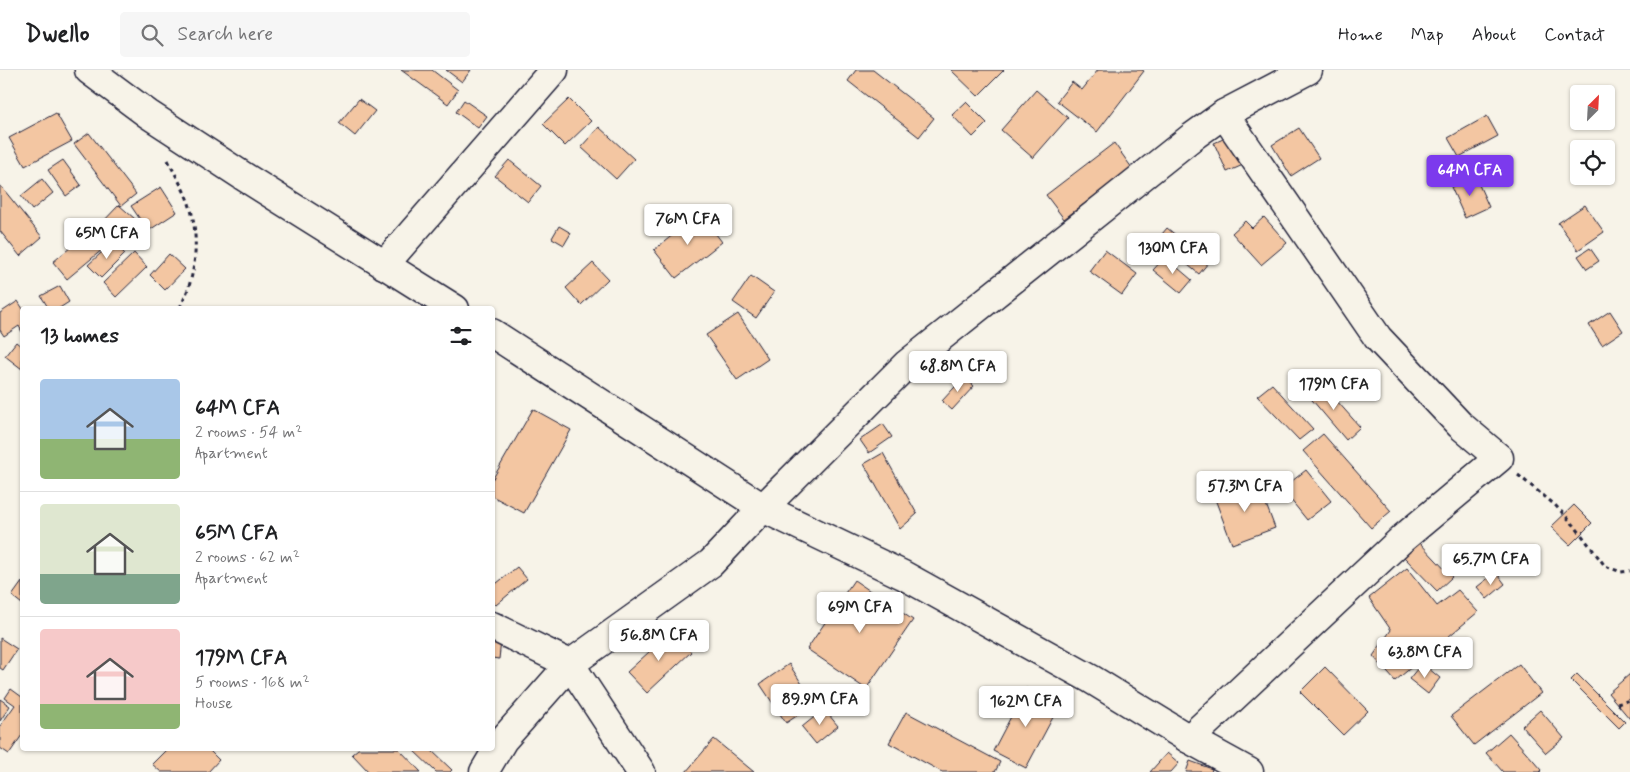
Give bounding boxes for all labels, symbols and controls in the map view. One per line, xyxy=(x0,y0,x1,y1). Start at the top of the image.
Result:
search box xyxy=(120,12,470,57)
text: Dwello xyxy=(25,19,90,50)
icon: search xyxy=(138,21,166,49)
text: Search here xyxy=(178,22,273,47)
text: Home xyxy=(1338,23,1383,47)
text: Map xyxy=(1411,23,1444,47)
text: About xyxy=(1472,23,1516,47)
text: Contact xyxy=(1544,23,1605,47)
north arrow xyxy=(1570,85,1615,130)
map controls xyxy=(1570,85,1615,185)
button: locate xyxy=(1570,140,1615,185)
pin: 64M CFA xyxy=(1424,154,1516,197)
text: 64M CFA xyxy=(1438,160,1502,181)
pin: 76M CFA xyxy=(642,204,734,246)
text: 76M CFA xyxy=(655,209,721,230)
pin: 65M CFA xyxy=(61,218,153,260)
text: 65M CFA xyxy=(75,223,139,244)
pin: 130M CFA xyxy=(1121,232,1225,275)
text: 130M CFA xyxy=(1138,238,1208,259)
text: 13 homes xyxy=(40,322,119,350)
icon: filters xyxy=(447,322,475,350)
pin: 68.8M CFA xyxy=(901,350,1015,393)
text: 68.8M CFA xyxy=(920,356,996,377)
pin: 179M CFA xyxy=(1282,368,1386,411)
text: 179M CFA xyxy=(1299,374,1369,395)
text: 64M CFA xyxy=(195,394,280,422)
icon: home xyxy=(80,399,140,459)
text: 2 rooms · 54 m² xyxy=(195,422,302,443)
text: Apartment xyxy=(195,443,268,464)
pin: 57.3M CFA xyxy=(1188,470,1302,513)
text: 57.3M CFA xyxy=(1207,476,1283,497)
text: 65M CFA xyxy=(195,519,279,547)
icon: home xyxy=(80,524,140,584)
pin: 65.7M CFA xyxy=(1434,544,1548,586)
text: 2 rooms · 62 m² xyxy=(195,547,300,568)
text: 65.7M CFA xyxy=(1453,549,1529,570)
text: Apartment xyxy=(195,568,268,589)
pin: 69M CFA xyxy=(814,592,906,634)
text: 69M CFA xyxy=(828,597,892,618)
pin: 56.8M CFA xyxy=(602,620,716,662)
text: 56.8M CFA xyxy=(620,625,698,646)
pin: 63.8M CFA xyxy=(1368,636,1482,679)
text: 63.8M CFA xyxy=(1388,642,1462,663)
text: 179M CFA xyxy=(195,644,288,672)
icon: home xyxy=(80,649,140,709)
text: 5 rooms · 168 m² xyxy=(195,672,310,693)
pin: 89.9M CFA xyxy=(763,684,877,726)
pin: 162M CFA xyxy=(974,686,1078,728)
text: 89.9M CFA xyxy=(782,689,858,710)
text: 162M CFA xyxy=(990,691,1062,712)
text: House xyxy=(195,693,233,714)

